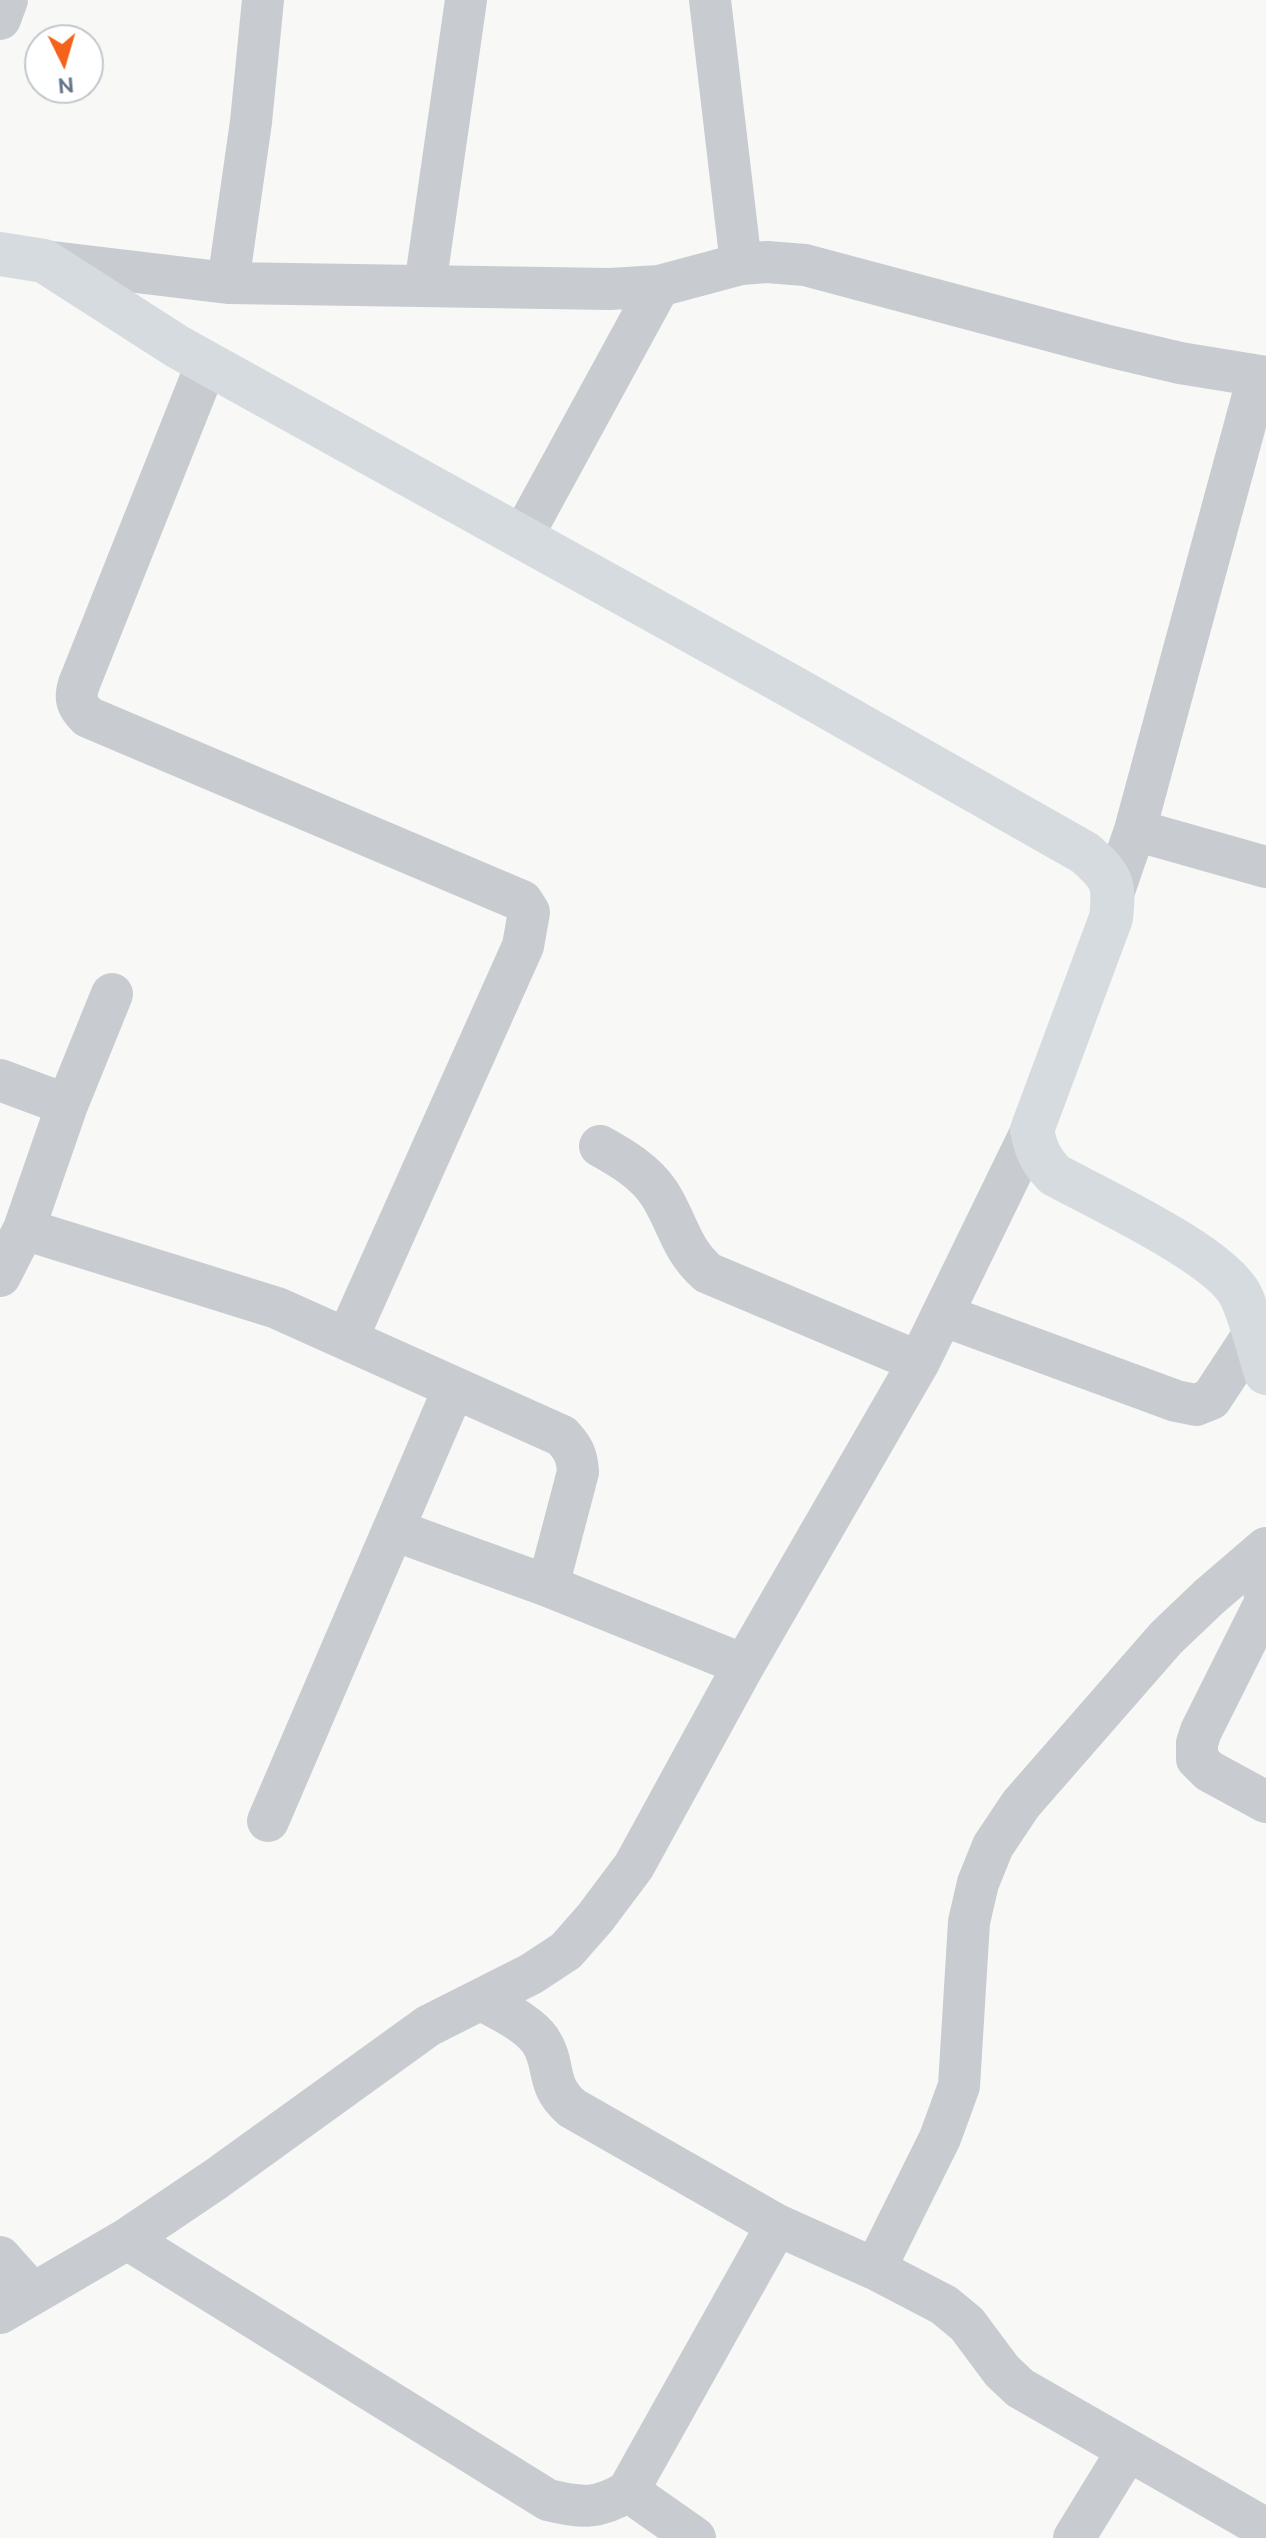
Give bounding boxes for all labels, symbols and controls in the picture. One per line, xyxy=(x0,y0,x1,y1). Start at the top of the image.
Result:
north arrow xyxy=(24,24,104,104)
text: N xyxy=(57,73,75,100)

